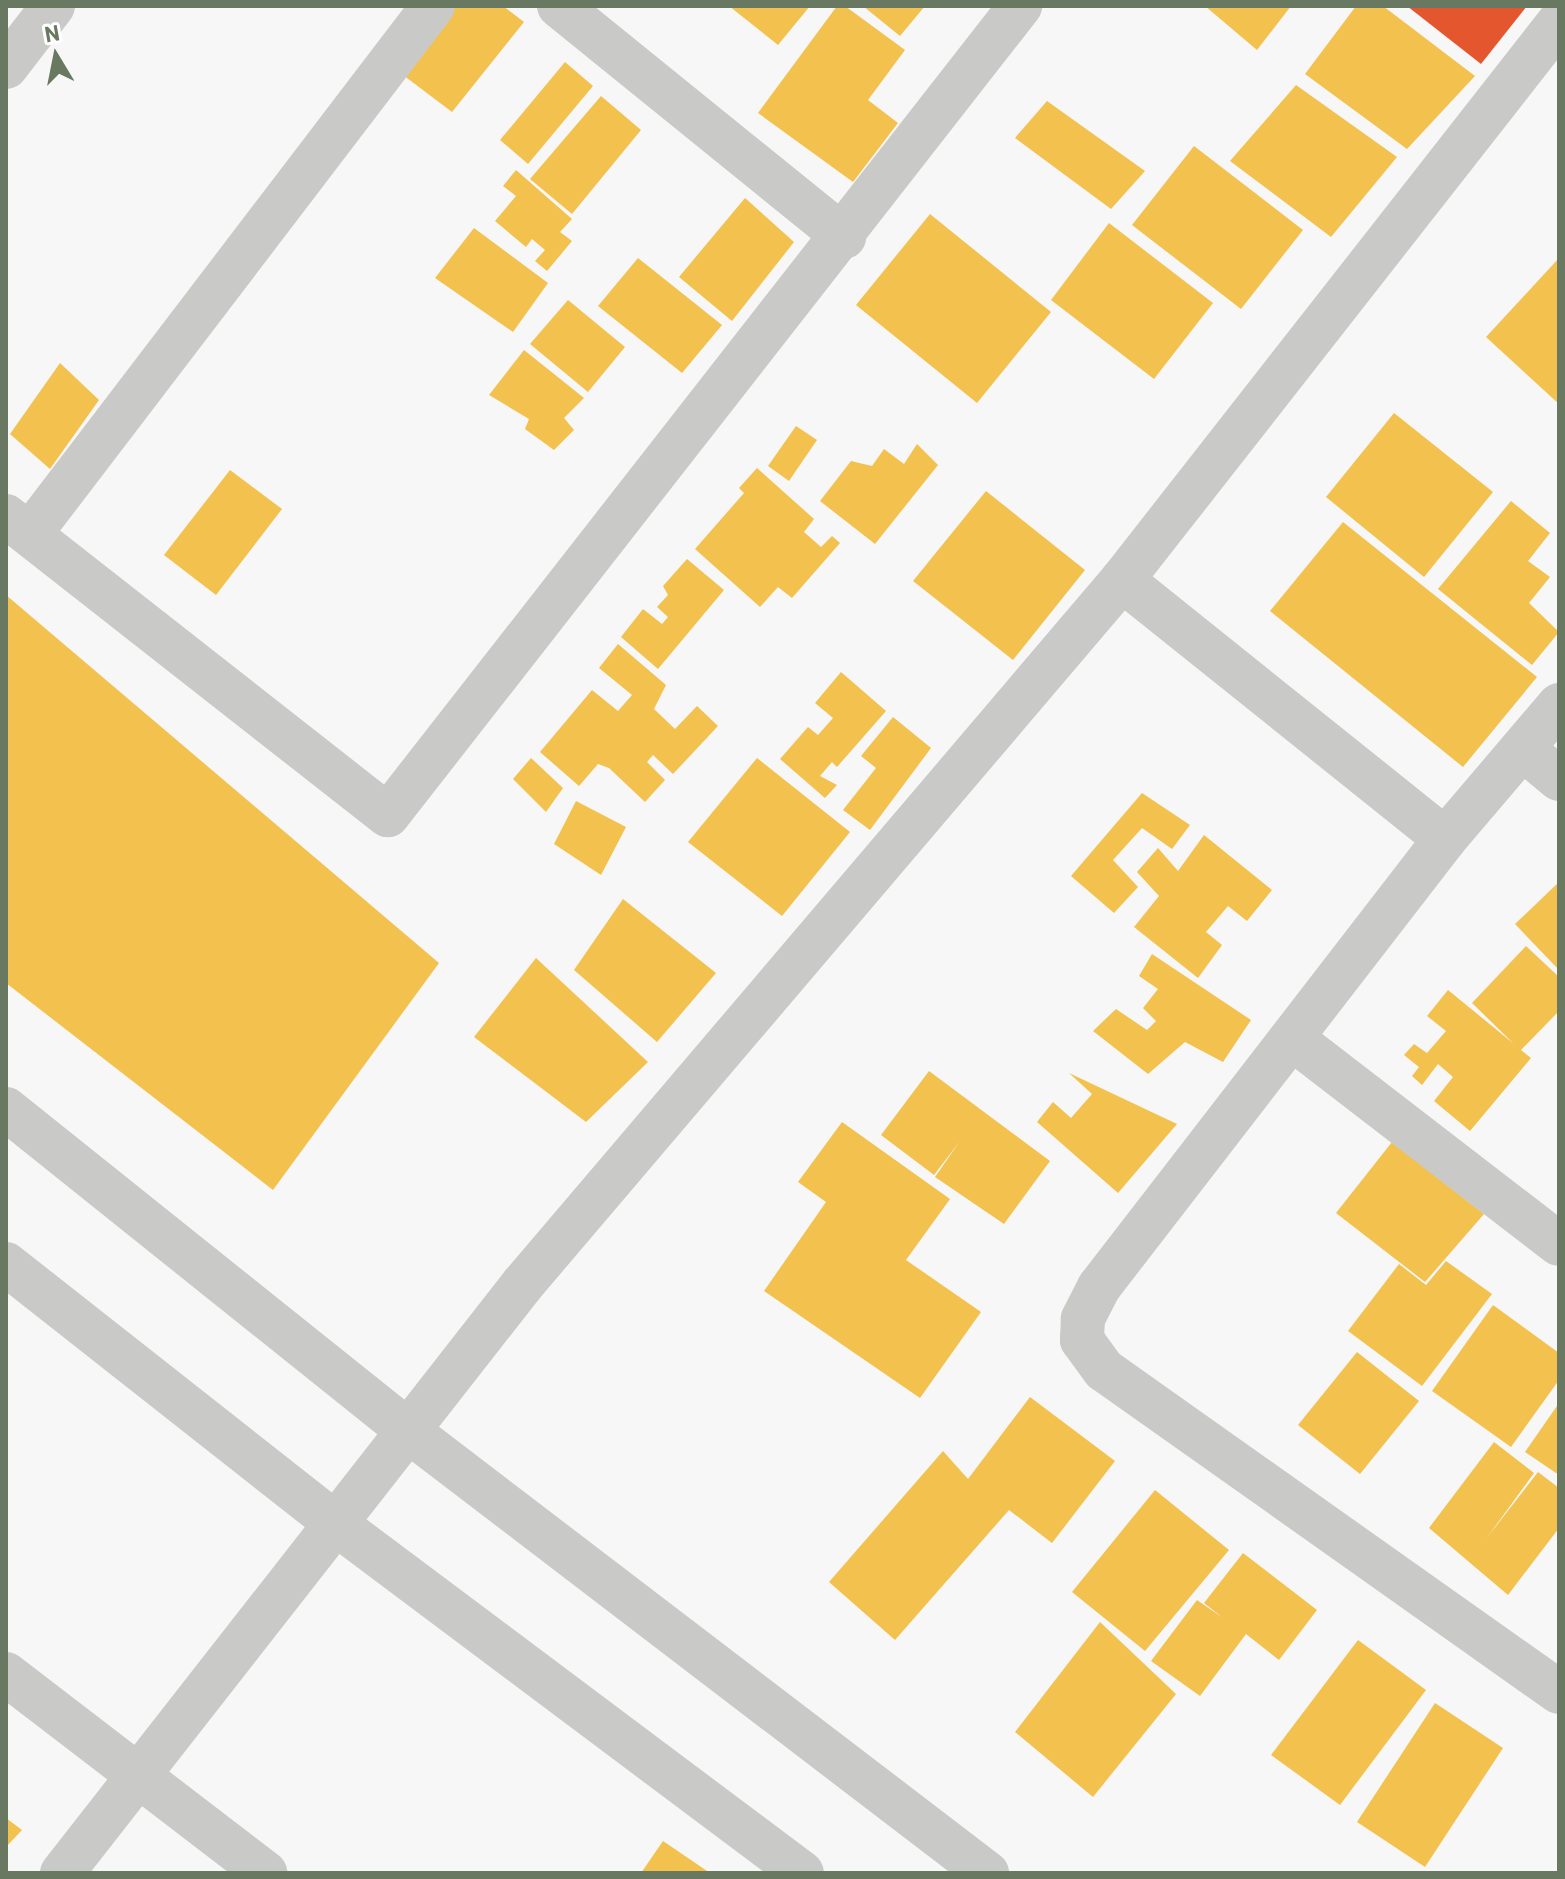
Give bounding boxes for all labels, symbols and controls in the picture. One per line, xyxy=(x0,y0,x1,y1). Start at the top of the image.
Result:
north arrow xyxy=(16,16,96,96)
text: N xyxy=(42,18,61,46)

